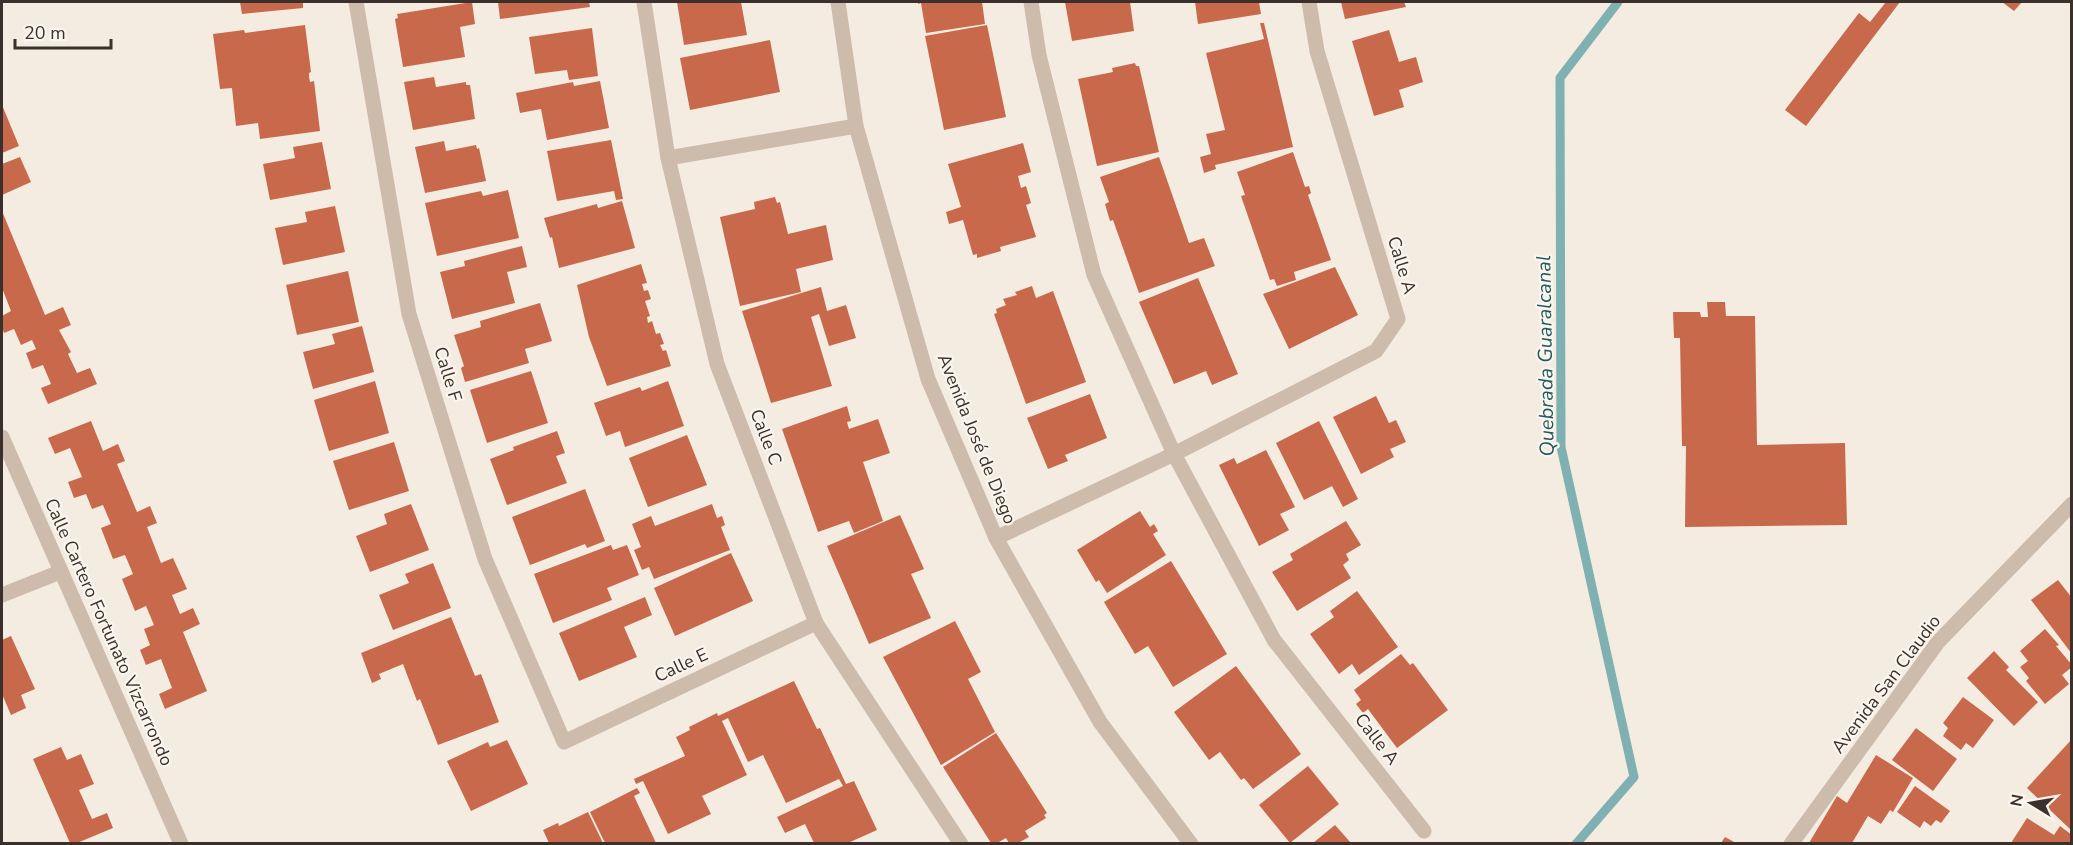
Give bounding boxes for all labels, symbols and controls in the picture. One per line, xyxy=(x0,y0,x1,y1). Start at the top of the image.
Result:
scale bar xyxy=(15,12,111,50)
text: 20 m xyxy=(24,21,66,45)
street label: Calle A xyxy=(1382,233,1422,297)
water label: Quebrada Guaralcanal xyxy=(1530,255,1561,457)
street label: Calle F xyxy=(428,344,468,404)
street label: Avenida José de Diego xyxy=(932,350,1022,528)
street label: Calle C xyxy=(744,406,788,468)
street label: Calle Cartero Fortunato Vizcarrondo xyxy=(39,494,179,770)
street label: Avenida San Claudio xyxy=(1826,610,1946,758)
street label: Calle E xyxy=(650,642,712,688)
street label: Calle A xyxy=(1349,708,1405,770)
north arrow xyxy=(2001,773,2061,833)
text: N xyxy=(2005,792,2029,808)

